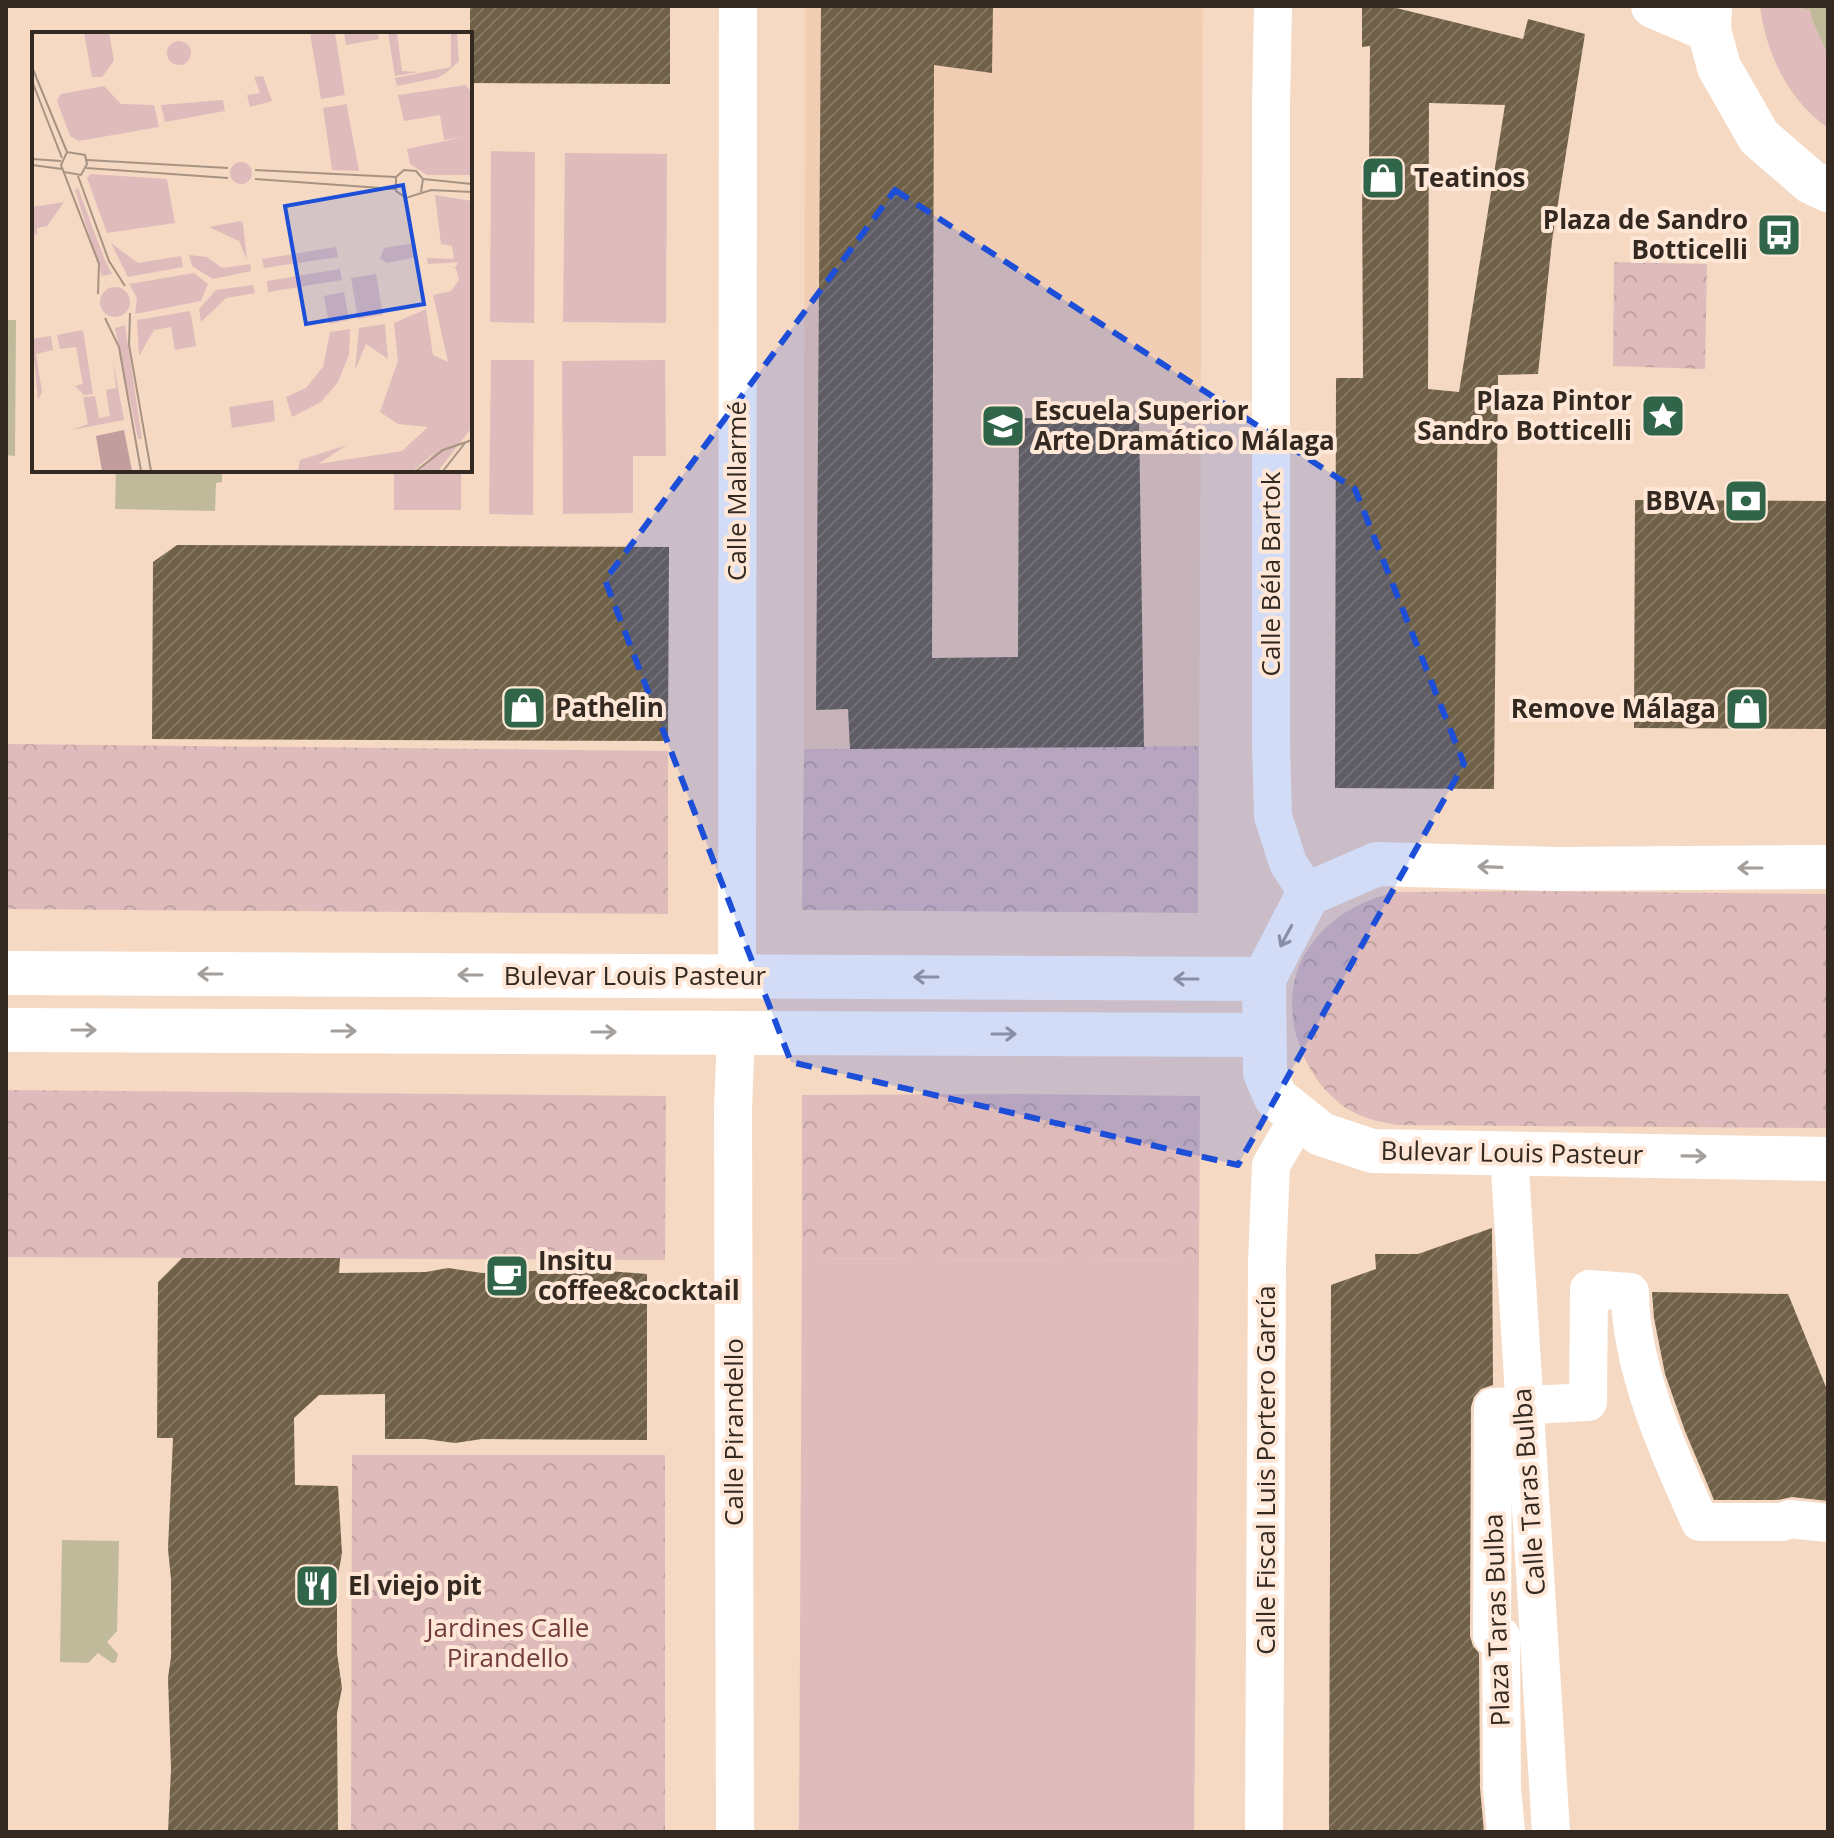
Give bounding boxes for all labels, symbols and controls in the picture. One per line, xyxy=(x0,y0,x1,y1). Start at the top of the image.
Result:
inset map xyxy=(32,32,472,472)
shop icon: Teatinos xyxy=(1359,154,1407,202)
place label: Teatinos xyxy=(1414,159,1525,195)
place label: Plaza de Sandro Botticelli xyxy=(1543,201,1748,267)
bus stop icon: Plaza de Sandro Botticelli xyxy=(1755,211,1803,259)
place label: Plaza Pintor Sandro Botticelli xyxy=(1417,382,1632,448)
place label: Escuela Superior Arte Dramático Málaga xyxy=(1034,392,1335,458)
place icon: Plaza Pintor Sandro Botticelli xyxy=(1639,392,1687,440)
street label: Calle Mallarmé xyxy=(718,401,754,581)
school or university icon: Escuela Superior Arte Dramático Málaga xyxy=(979,402,1027,450)
street label: Calle Béla Bartok xyxy=(1252,471,1288,676)
bank icon: BBVA xyxy=(1722,477,1770,525)
place label: BBVA xyxy=(1645,482,1715,518)
shop icon: Pathelin xyxy=(500,684,548,732)
shop icon: Remove Málaga xyxy=(1723,685,1771,733)
place label: Pathelin xyxy=(555,689,664,725)
place label: Remove Málaga xyxy=(1511,690,1716,726)
one-way arrow xyxy=(1477,859,1504,874)
one-way arrow xyxy=(1737,860,1764,876)
one-way arrow xyxy=(1277,924,1293,948)
street label: Bulevar Louis Pasteur xyxy=(504,957,767,993)
one-way arrow xyxy=(197,966,224,982)
one-way arrow xyxy=(457,967,484,983)
one-way arrow xyxy=(913,969,940,985)
one-way arrow xyxy=(1173,971,1200,987)
one-way arrow xyxy=(70,1022,97,1038)
one-way arrow xyxy=(330,1023,357,1039)
one-way arrow xyxy=(590,1024,617,1040)
one-way arrow xyxy=(990,1026,1017,1042)
street label: Bulevar Louis Pasteur xyxy=(1380,1132,1644,1172)
one-way arrow xyxy=(1680,1149,1707,1164)
place label: Insitu coffee&cocktail xyxy=(538,1242,740,1308)
cafe icon: Insitu coffee&cocktail xyxy=(483,1252,531,1300)
street label: Calle Fiscal Luis Portero García xyxy=(1247,1285,1283,1655)
street label: Calle Pirandello xyxy=(715,1338,751,1526)
street label: Calle Taras Bulba xyxy=(1503,1387,1553,1597)
street label: Plaza Taras Bulba xyxy=(1474,1513,1518,1727)
restaurant icon: El viejo pit xyxy=(293,1562,341,1610)
place label: El viejo pit xyxy=(348,1567,482,1603)
park label: Jardines Calle Pirandello xyxy=(424,1609,589,1675)

